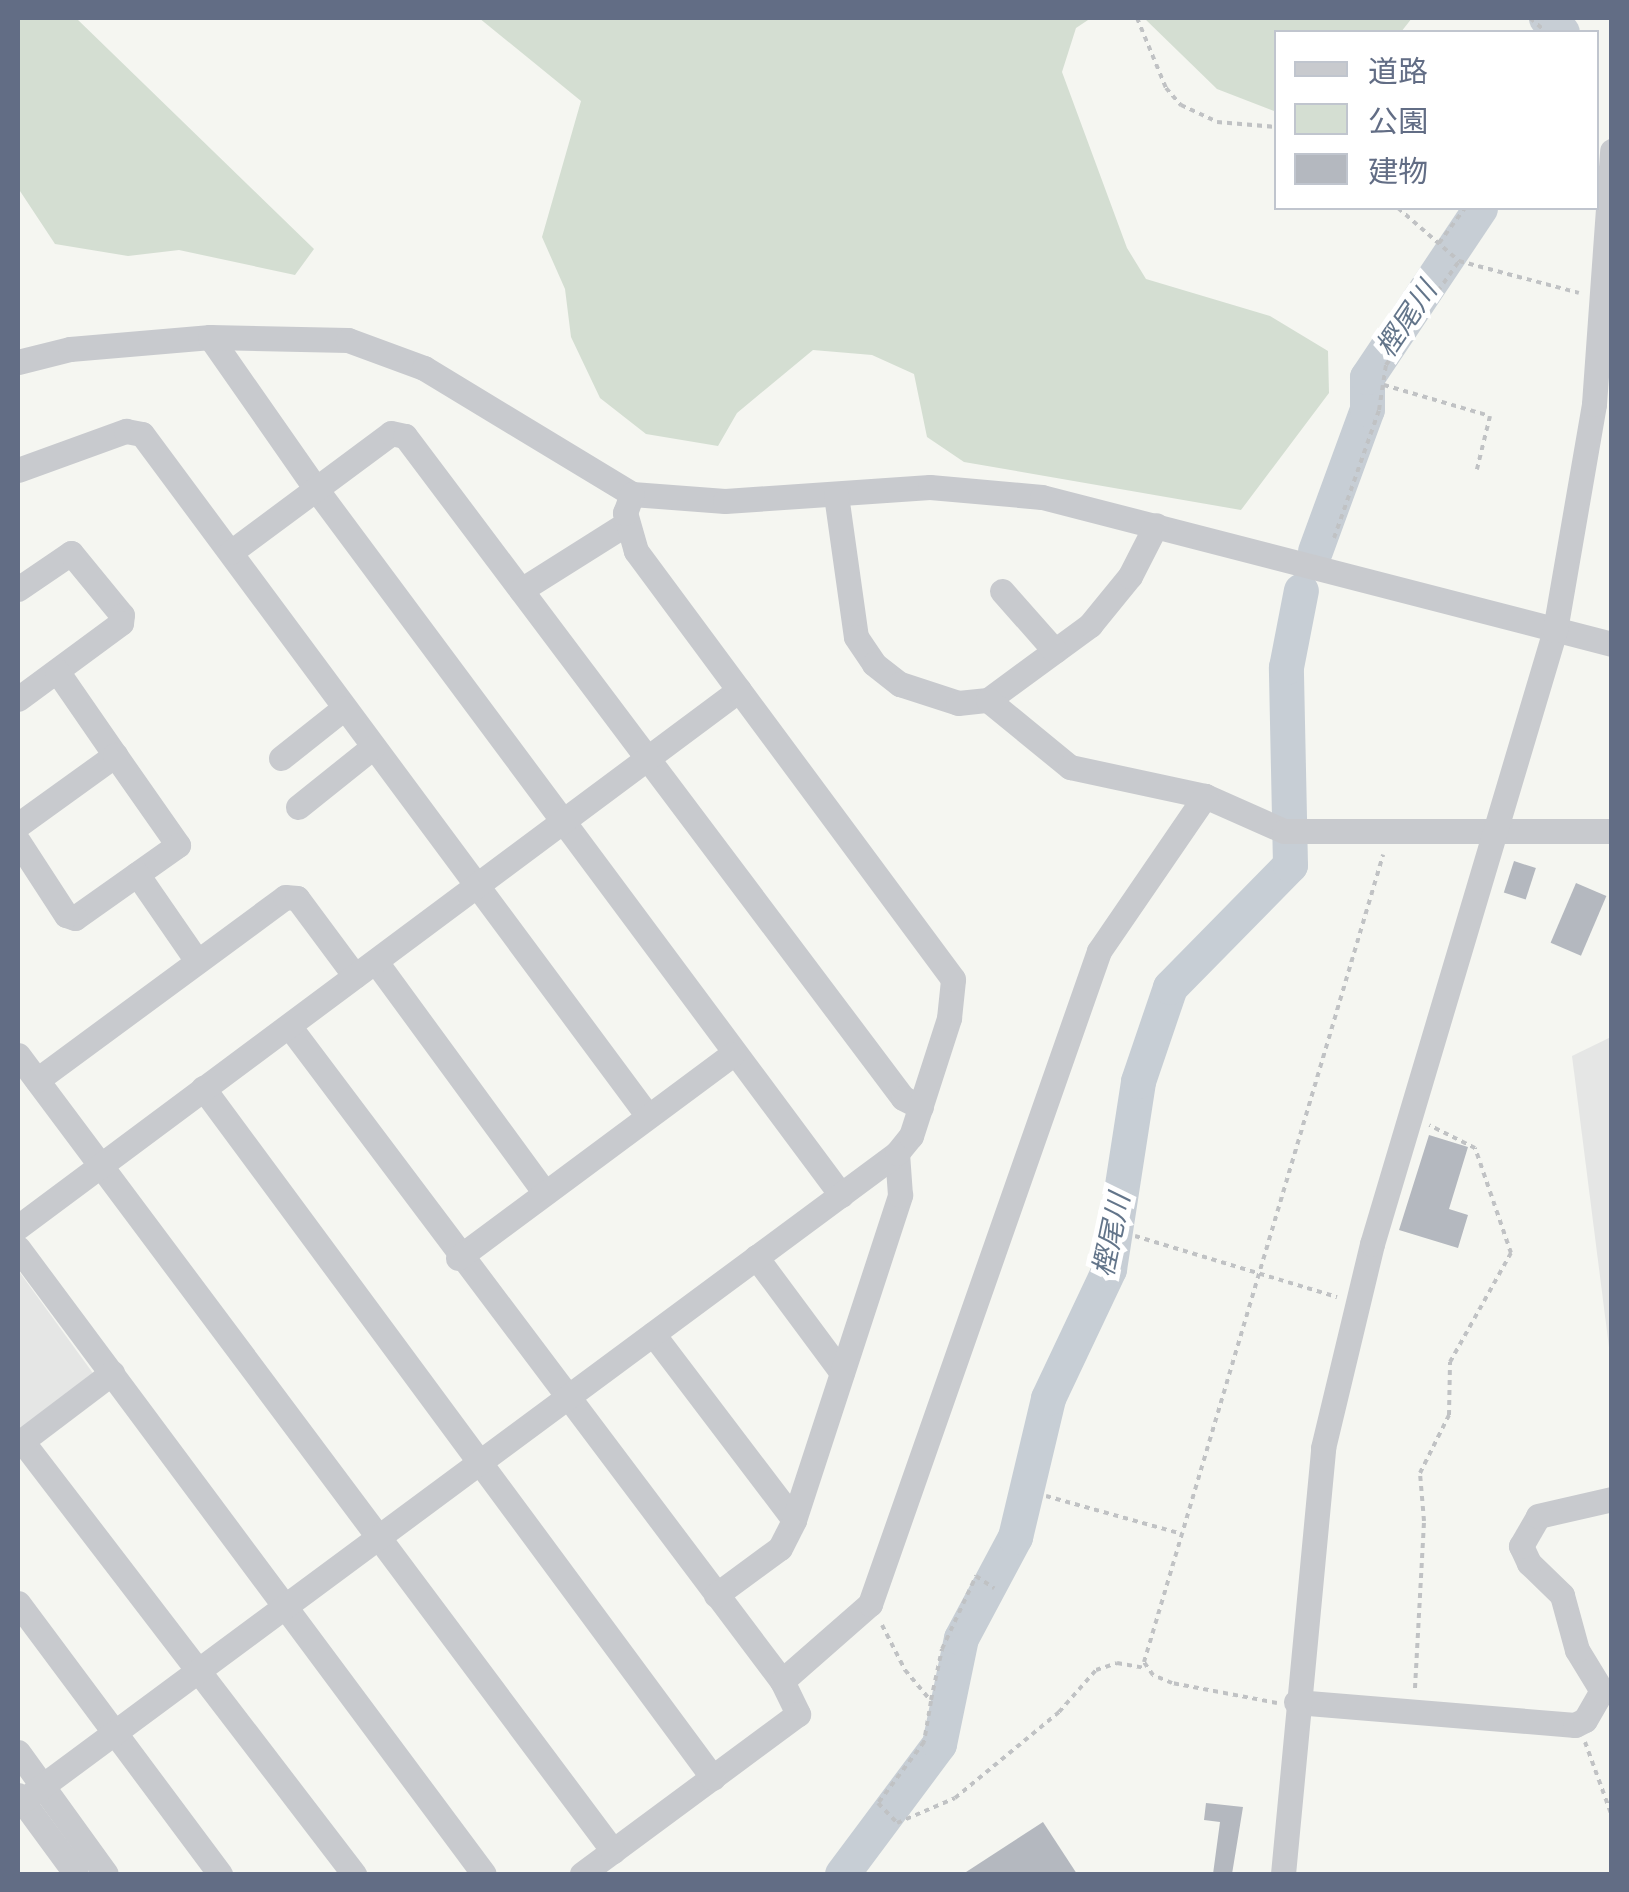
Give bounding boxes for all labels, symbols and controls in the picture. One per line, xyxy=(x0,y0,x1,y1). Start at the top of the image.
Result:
legend xyxy=(1274,30,1599,210)
text: 道路 xyxy=(1368,53,1428,90)
text: 公園 xyxy=(1368,103,1428,140)
text: 建物 xyxy=(1368,153,1428,190)
water label: 樫尾川 xyxy=(1369,275,1443,363)
water label: 樫尾川 xyxy=(1086,1190,1136,1280)

